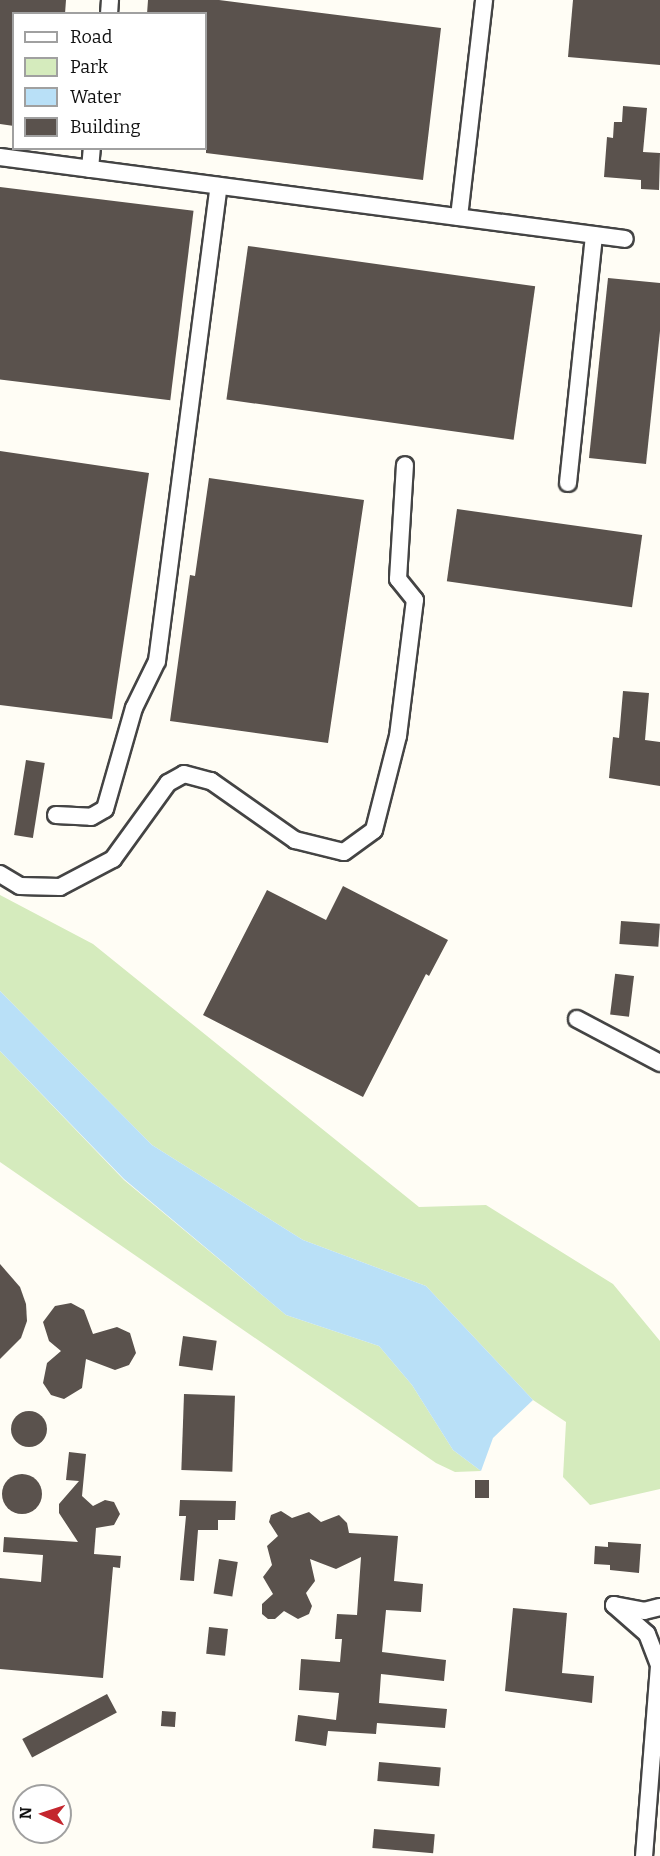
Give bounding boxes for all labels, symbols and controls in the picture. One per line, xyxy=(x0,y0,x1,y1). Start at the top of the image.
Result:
legend xyxy=(12,12,207,150)
text: Road xyxy=(70,26,112,48)
text: Park xyxy=(70,56,108,78)
text: Water xyxy=(70,86,121,108)
text: Building xyxy=(70,116,141,138)
north arrow xyxy=(12,1784,72,1844)
text: N xyxy=(16,1806,35,1820)

